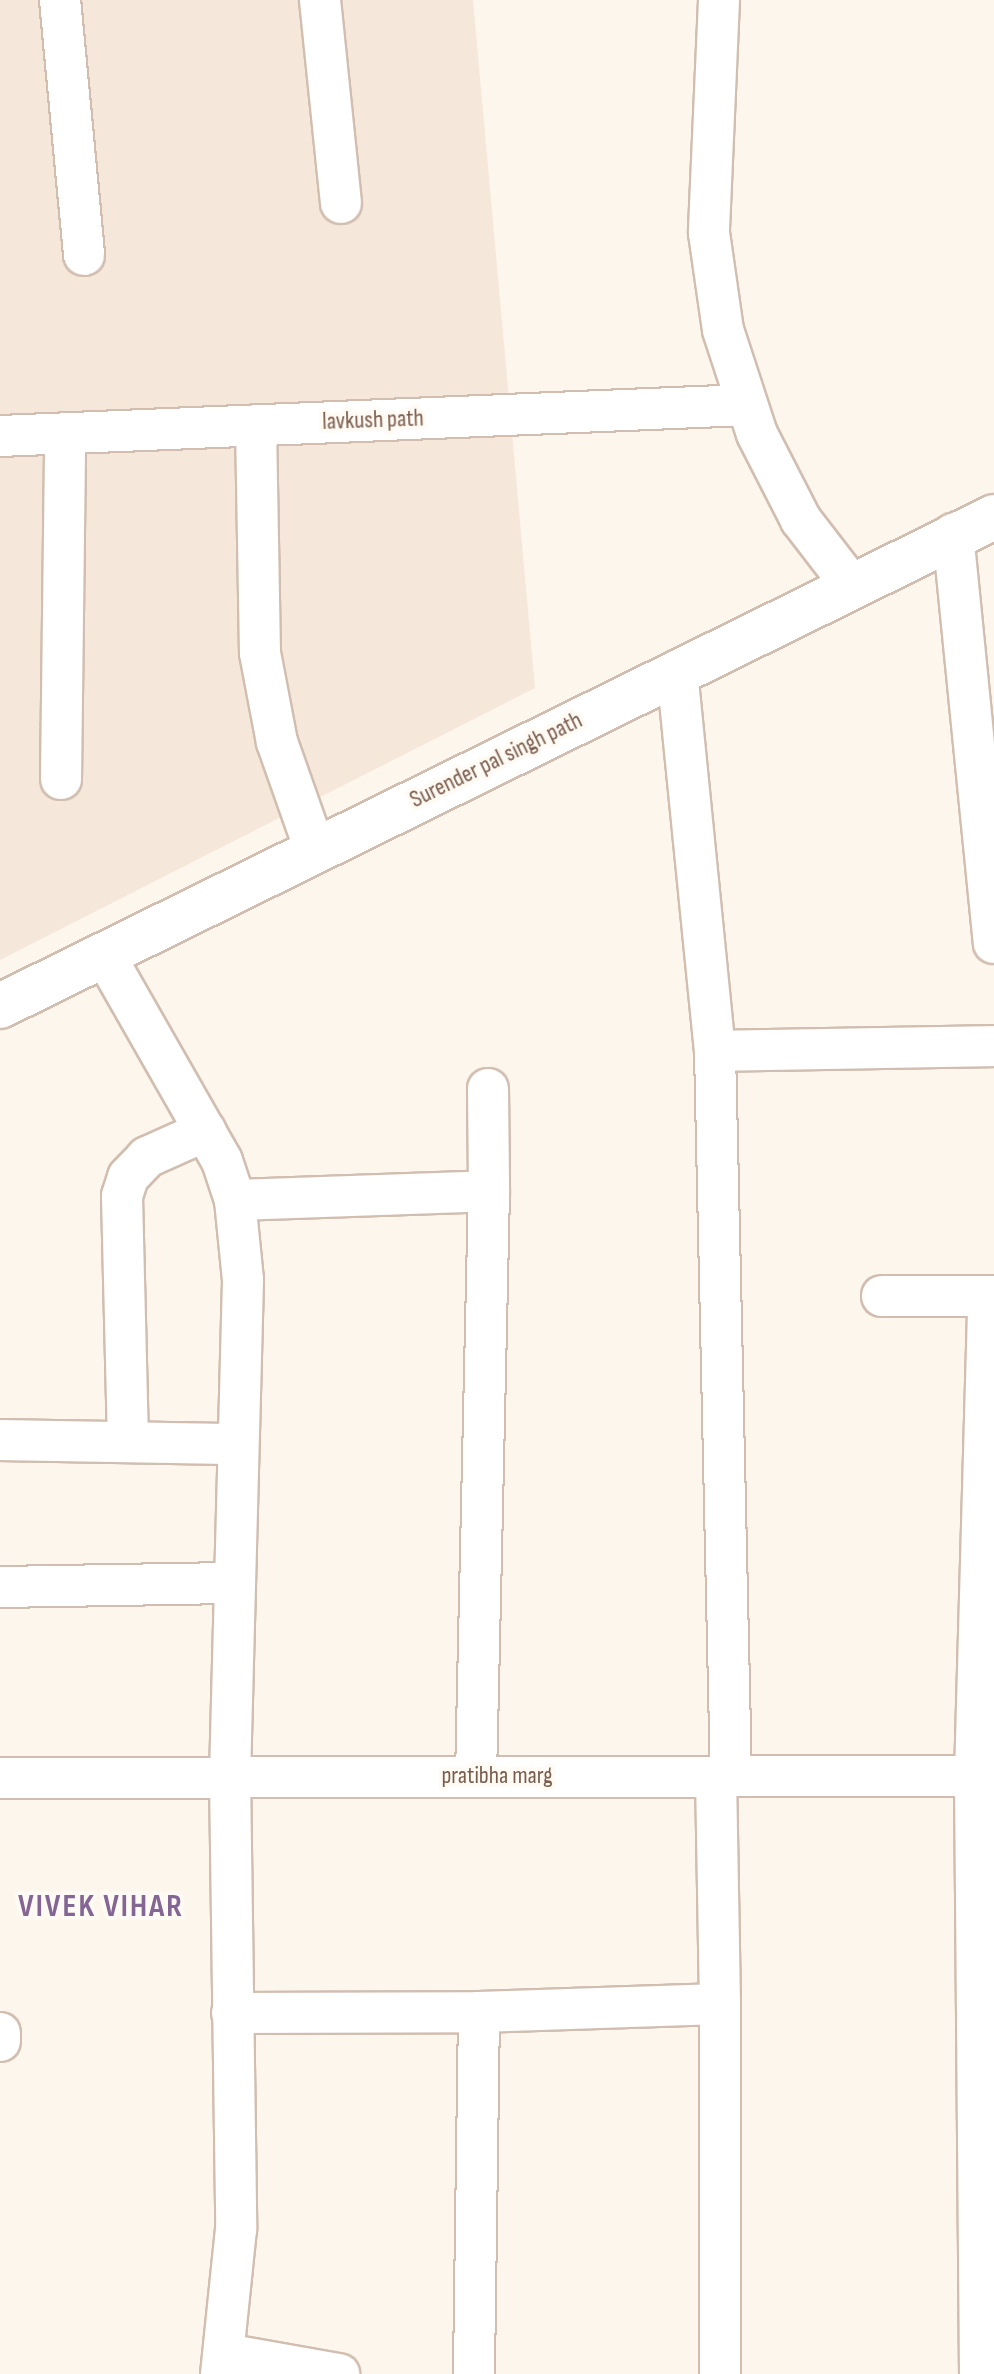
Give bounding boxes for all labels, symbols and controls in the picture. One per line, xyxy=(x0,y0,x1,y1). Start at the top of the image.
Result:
street label: lavkush path xyxy=(322,404,424,436)
street label: Surender pal singh path xyxy=(405,706,587,814)
street label: pratibha marg xyxy=(441,1762,553,1790)
district label: VIVEK VIHAR xyxy=(18,1888,184,1926)

